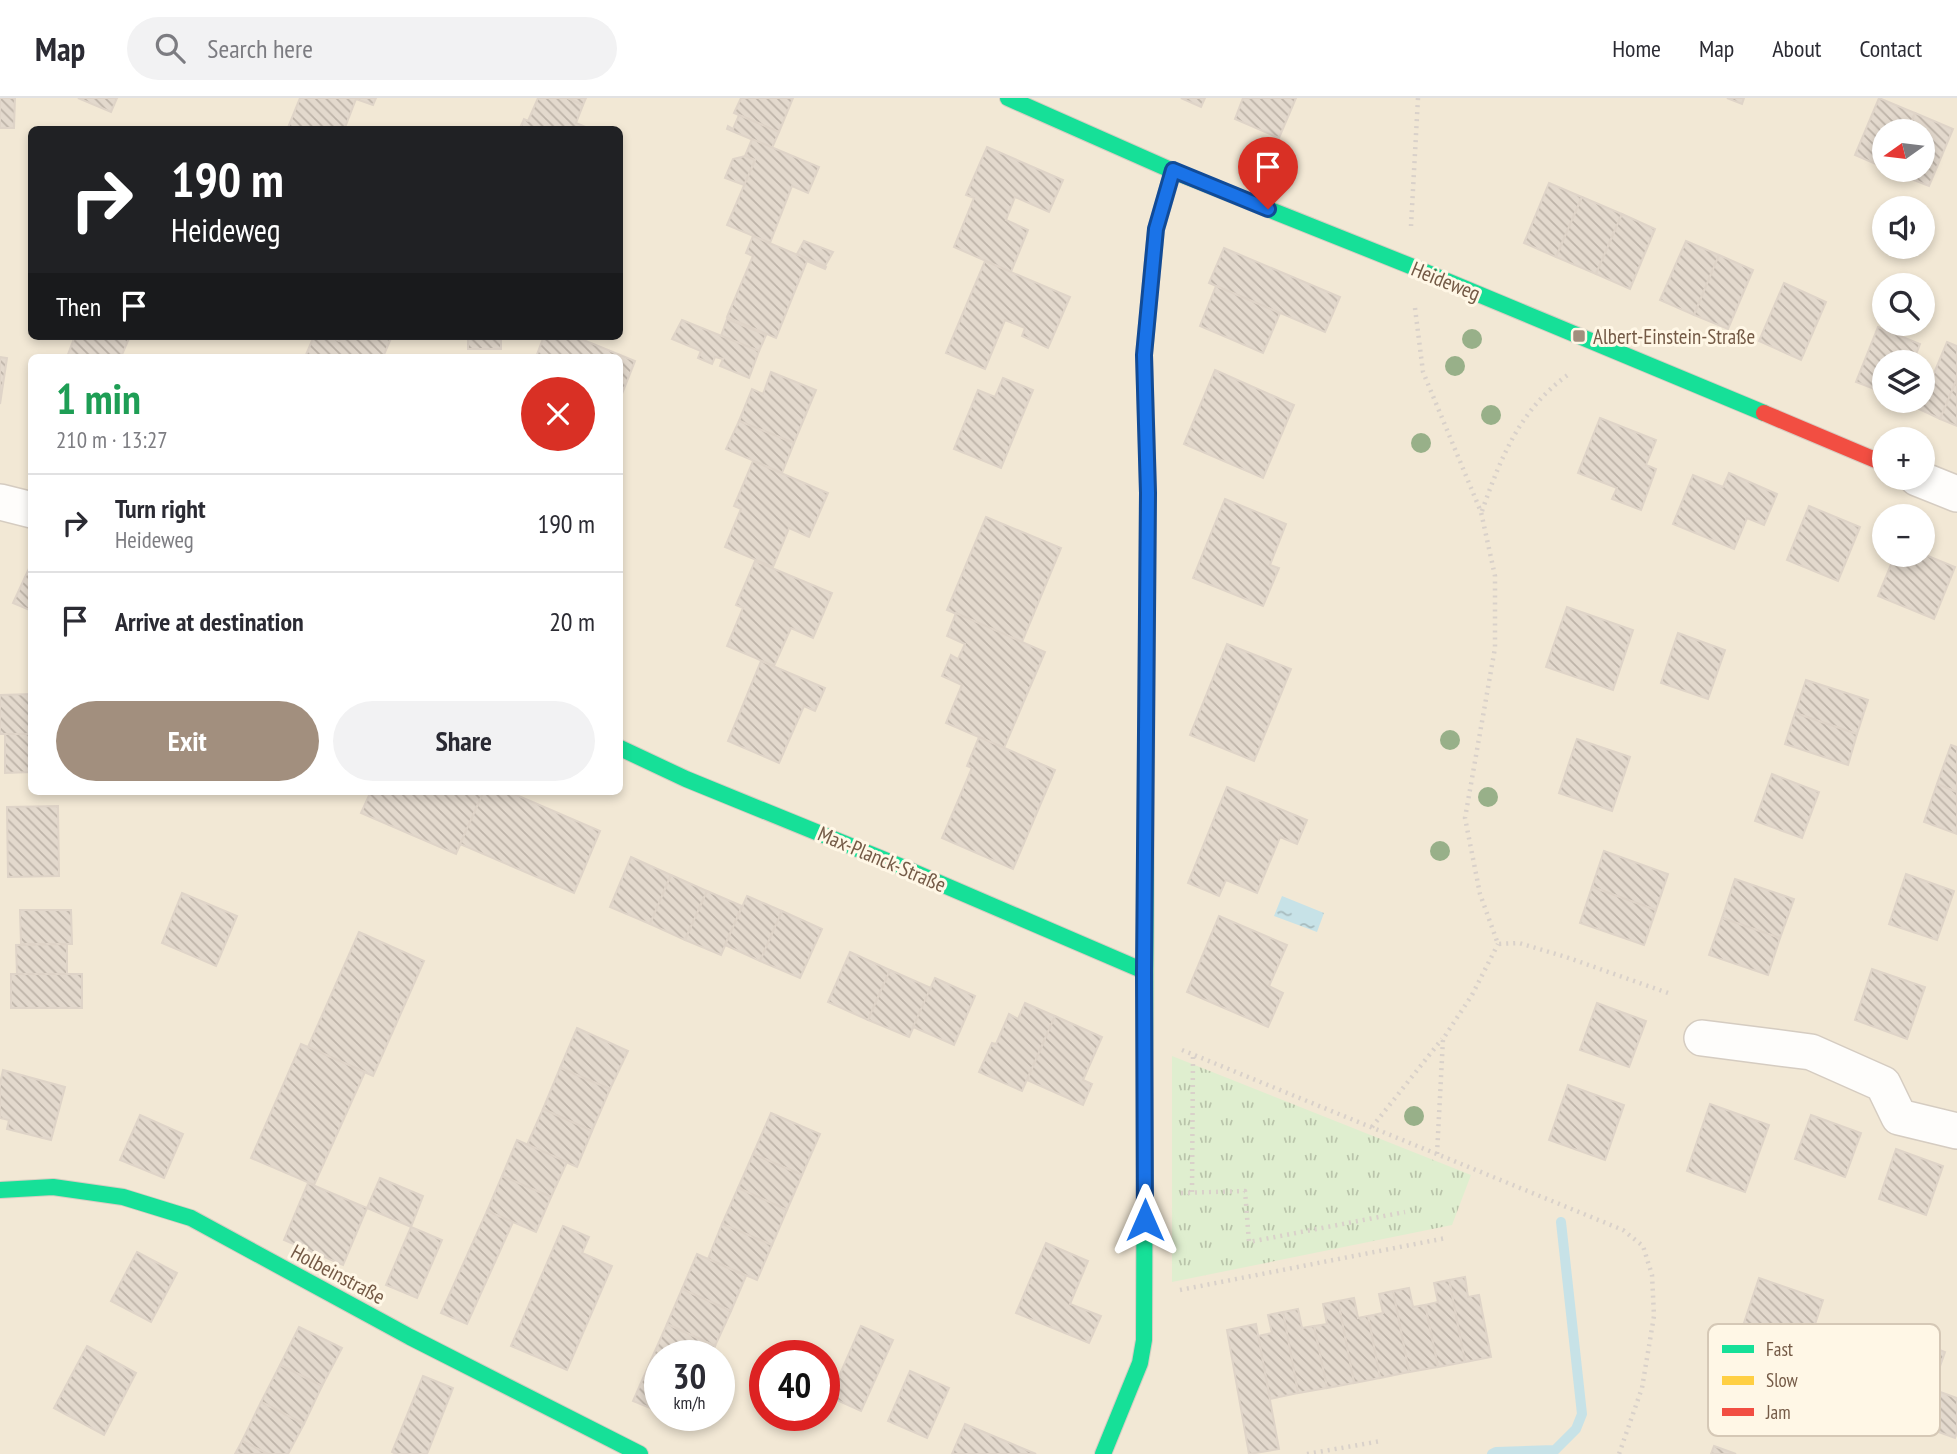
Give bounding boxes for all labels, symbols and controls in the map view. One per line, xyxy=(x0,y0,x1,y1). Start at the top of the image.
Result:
search box xyxy=(127,17,617,80)
text: Map xyxy=(35,27,85,70)
icon: search xyxy=(151,29,189,67)
text: Search here xyxy=(207,32,313,65)
text: Home xyxy=(1612,33,1661,64)
text: Map xyxy=(1699,33,1734,64)
text: About xyxy=(1772,33,1821,64)
text: Contact xyxy=(1859,33,1922,64)
north arrow xyxy=(1872,119,1936,182)
map controls xyxy=(1872,119,1935,567)
pin xyxy=(1238,137,1298,209)
text: 190 m xyxy=(171,147,284,211)
icon: arrive xyxy=(1249,148,1287,186)
icon: right xyxy=(56,154,147,245)
button: sound xyxy=(1872,196,1935,259)
text: Heideweg xyxy=(171,209,281,251)
street label: Heideweg xyxy=(1408,255,1484,307)
button: search xyxy=(1872,273,1935,336)
icon: arrive xyxy=(115,287,153,325)
text: Then xyxy=(56,290,101,323)
place label: Albert-Einstein-Straße xyxy=(1593,323,1755,350)
marker: Albert-Einstein-Straße xyxy=(1571,328,1587,344)
button: layers xyxy=(1872,350,1935,413)
text: 1 min xyxy=(56,371,141,426)
button: close xyxy=(521,377,595,451)
text: 210 m · 13:27 xyxy=(56,425,168,454)
button: + xyxy=(1872,427,1935,490)
text: Turn right xyxy=(115,492,206,525)
icon: right xyxy=(56,504,94,542)
button: − xyxy=(1872,504,1935,567)
text: 190 m xyxy=(537,507,595,540)
text: Heideweg xyxy=(115,525,194,554)
icon: arrive xyxy=(56,602,94,640)
text: Arrive at destination xyxy=(115,605,304,638)
text: 20 m xyxy=(549,605,595,638)
button: Exit xyxy=(56,701,319,781)
button: Share xyxy=(333,701,595,781)
street label: Max-Planck-Straße xyxy=(814,820,950,898)
position arrow xyxy=(1108,1183,1182,1257)
street label: Holbeinstraße xyxy=(286,1238,390,1310)
legend xyxy=(1708,1324,1940,1436)
text: Fast xyxy=(1766,1337,1794,1361)
speed limit sign: 40 xyxy=(749,1340,840,1431)
text: 30 xyxy=(673,1353,706,1399)
text: Slow xyxy=(1766,1368,1799,1392)
text: km/h xyxy=(674,1391,705,1414)
text: Jam xyxy=(1765,1400,1791,1424)

